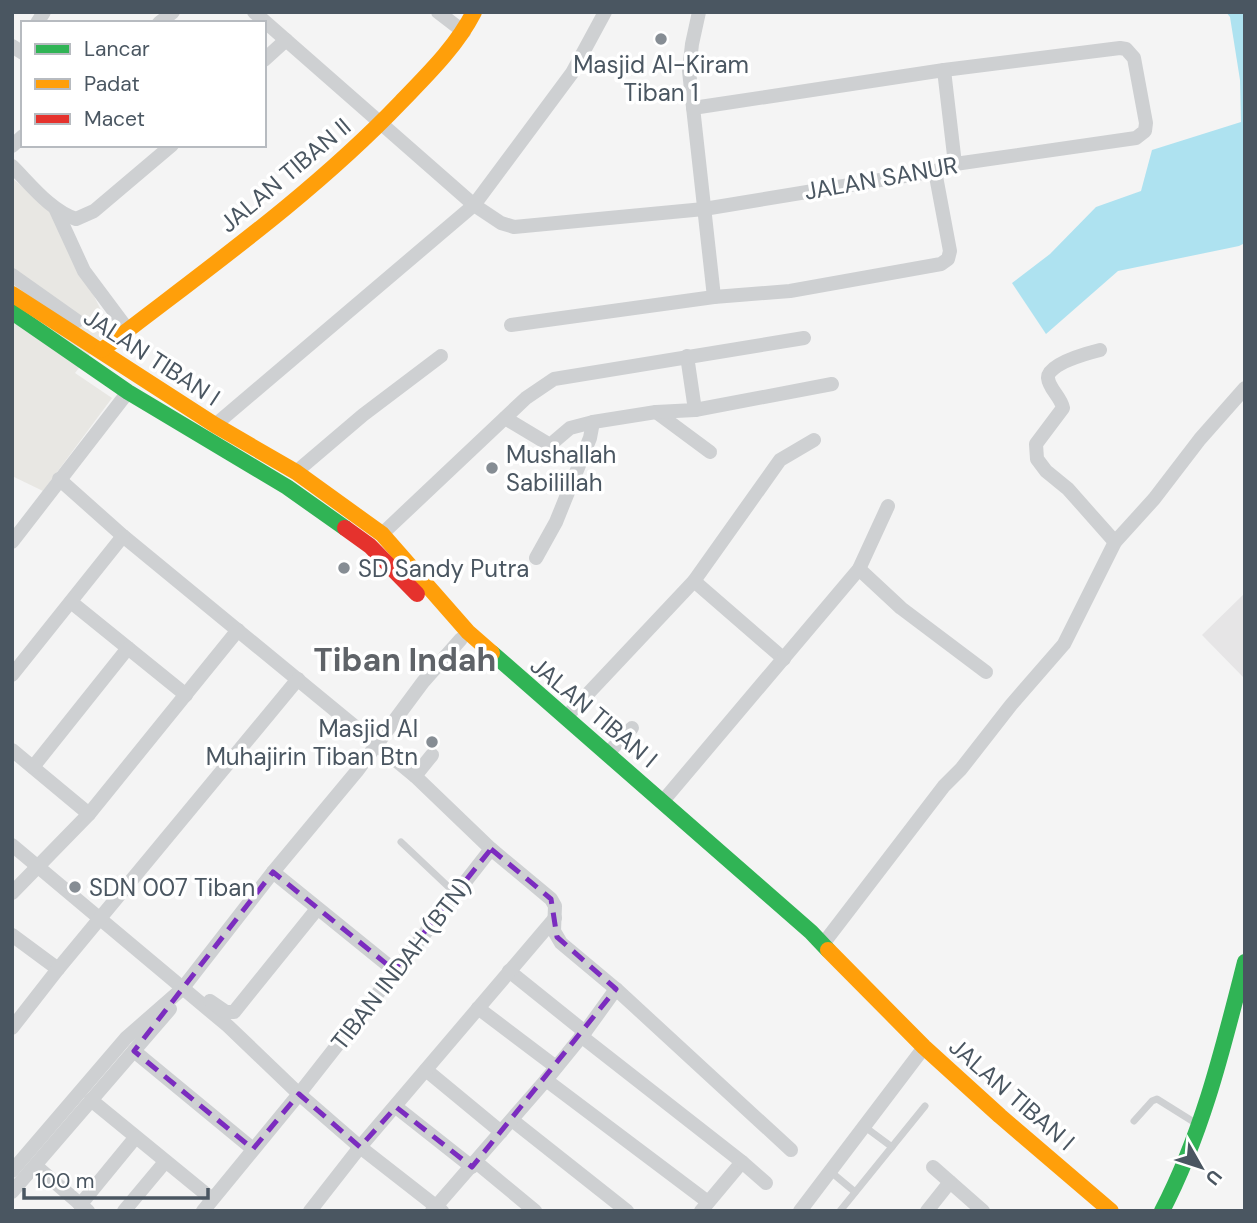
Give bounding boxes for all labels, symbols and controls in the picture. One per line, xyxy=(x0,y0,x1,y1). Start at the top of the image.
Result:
legend xyxy=(21,21,266,147)
marker: Masjid Al-Kiram Tiban 1 xyxy=(653,31,669,47)
text: Lancar xyxy=(84,35,150,63)
place label: Masjid Al-Kiram Tiban 1 xyxy=(573,49,749,108)
text: Padat xyxy=(84,70,140,98)
text: Macet xyxy=(84,105,145,133)
street label: JALAN TIBAN II xyxy=(213,111,357,239)
street label: JALAN SANUR xyxy=(802,149,960,207)
street label: JALAN TIBAN I xyxy=(78,301,226,413)
place label: Mushallah Sabilillah xyxy=(506,439,616,498)
marker: Mushallah Sabilillah xyxy=(484,460,500,476)
place label: SD Sandy Putra xyxy=(358,553,529,584)
marker: SD Sandy Putra xyxy=(336,560,352,576)
district label: Tiban Indah xyxy=(314,639,496,681)
street label: JALAN TIBAN I xyxy=(524,650,664,774)
place label: Masjid Al Muhajirin Tiban Btn xyxy=(206,713,418,772)
marker: Masjid Al Muhajirin Tiban Btn xyxy=(424,734,440,750)
place label: SDN 007 Tiban xyxy=(89,872,255,903)
street label: TIBAN INDAH (BTN) xyxy=(324,872,478,1056)
marker: SDN 007 Tiban xyxy=(67,879,83,895)
street label: JALAN TIBAN I xyxy=(943,1031,1081,1157)
north arrow xyxy=(1166,1132,1236,1202)
scale bar xyxy=(24,1156,208,1200)
text: U xyxy=(1200,1164,1228,1190)
text: 100 m xyxy=(35,1167,95,1195)

